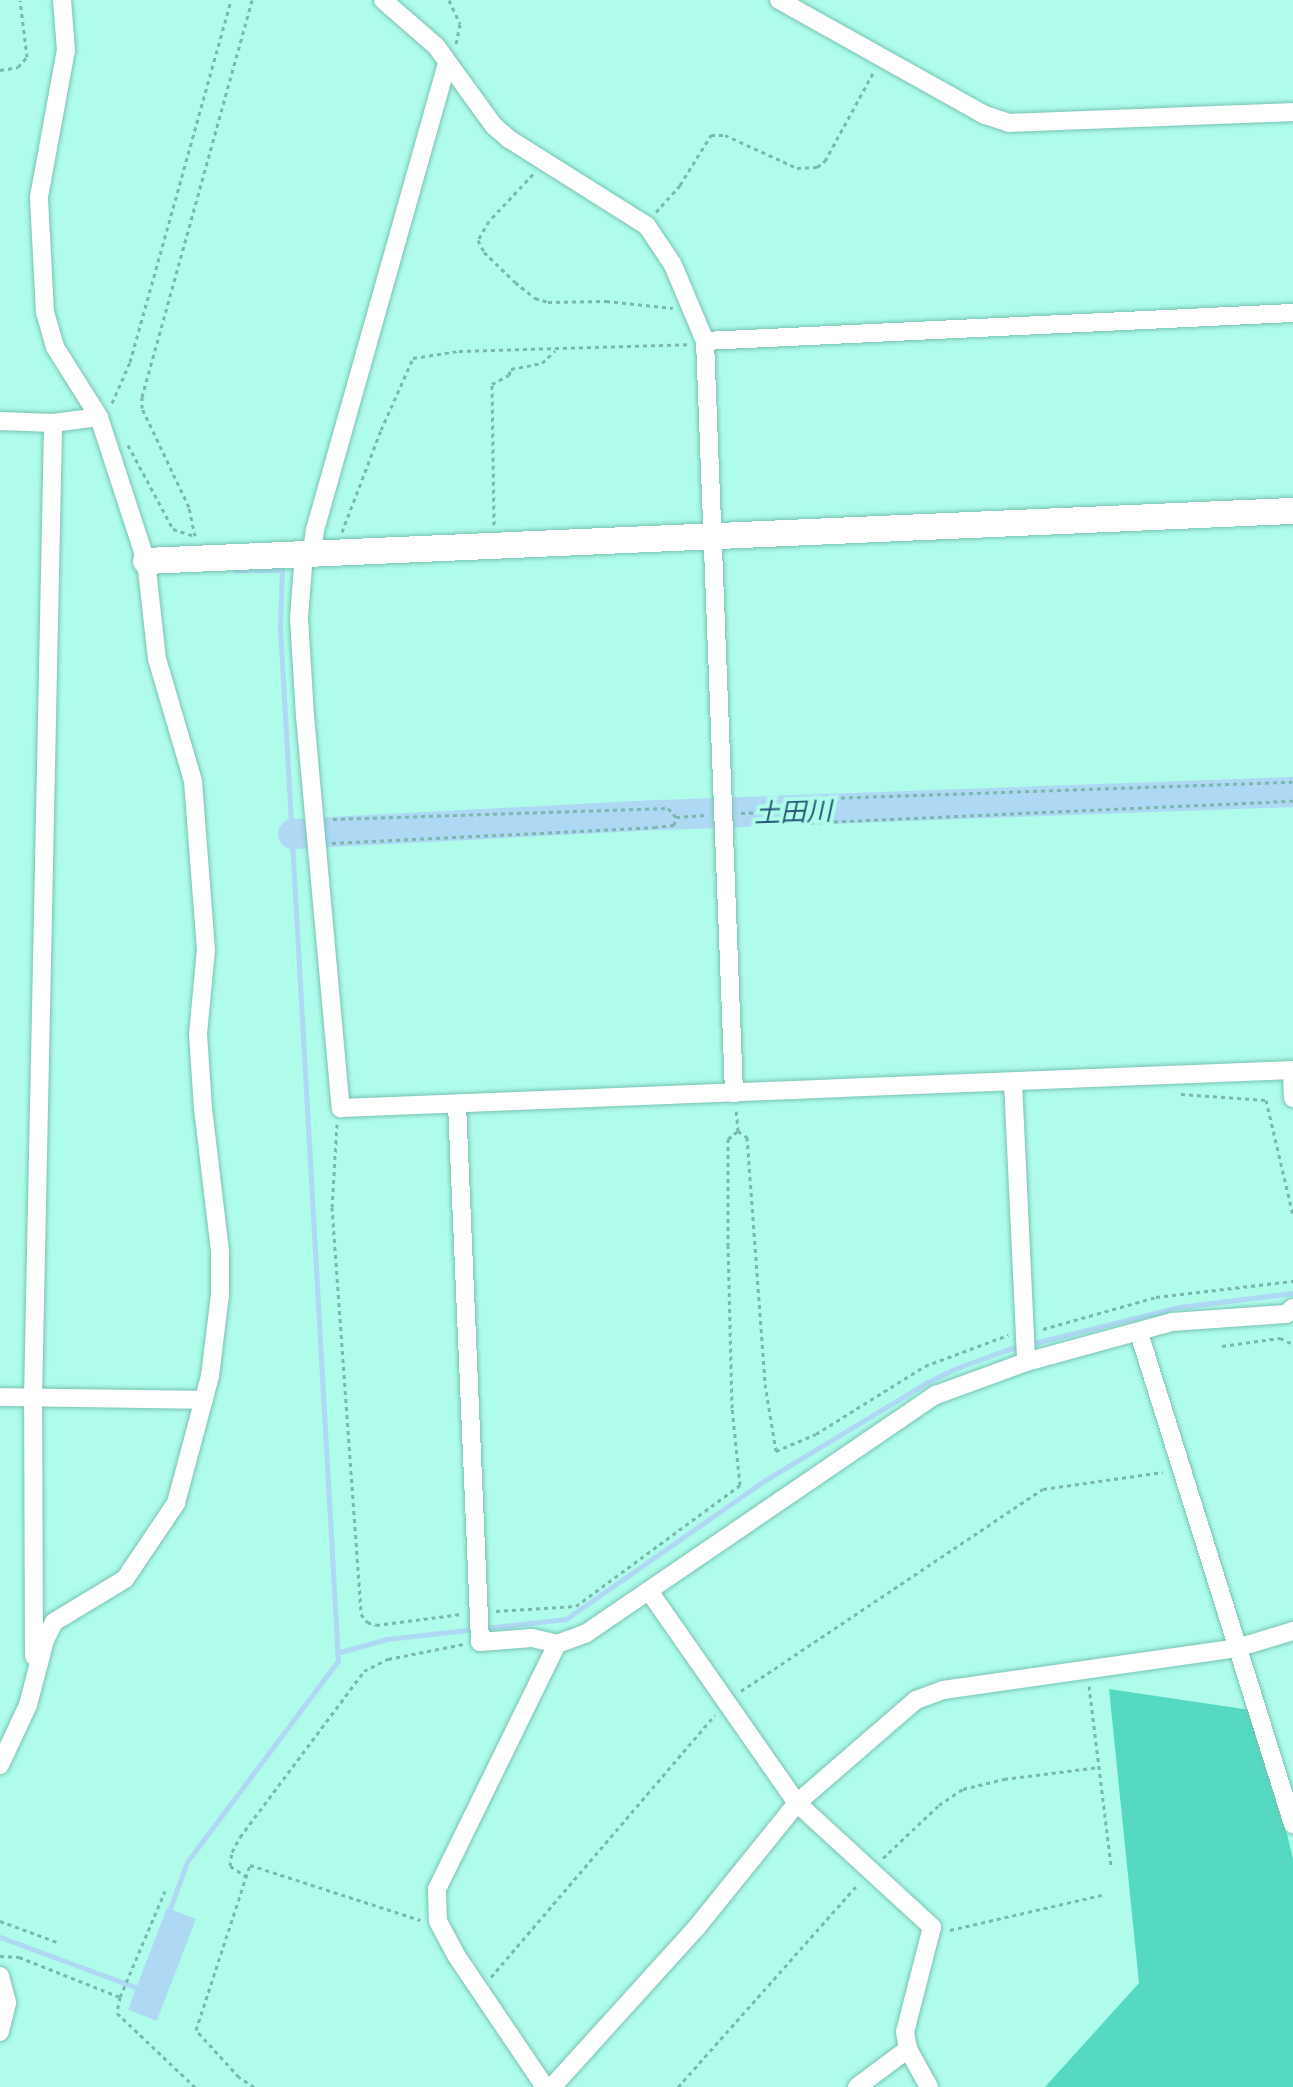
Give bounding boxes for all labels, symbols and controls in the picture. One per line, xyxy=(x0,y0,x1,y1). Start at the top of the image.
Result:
water label: 土田川 xyxy=(753,796,833,830)

